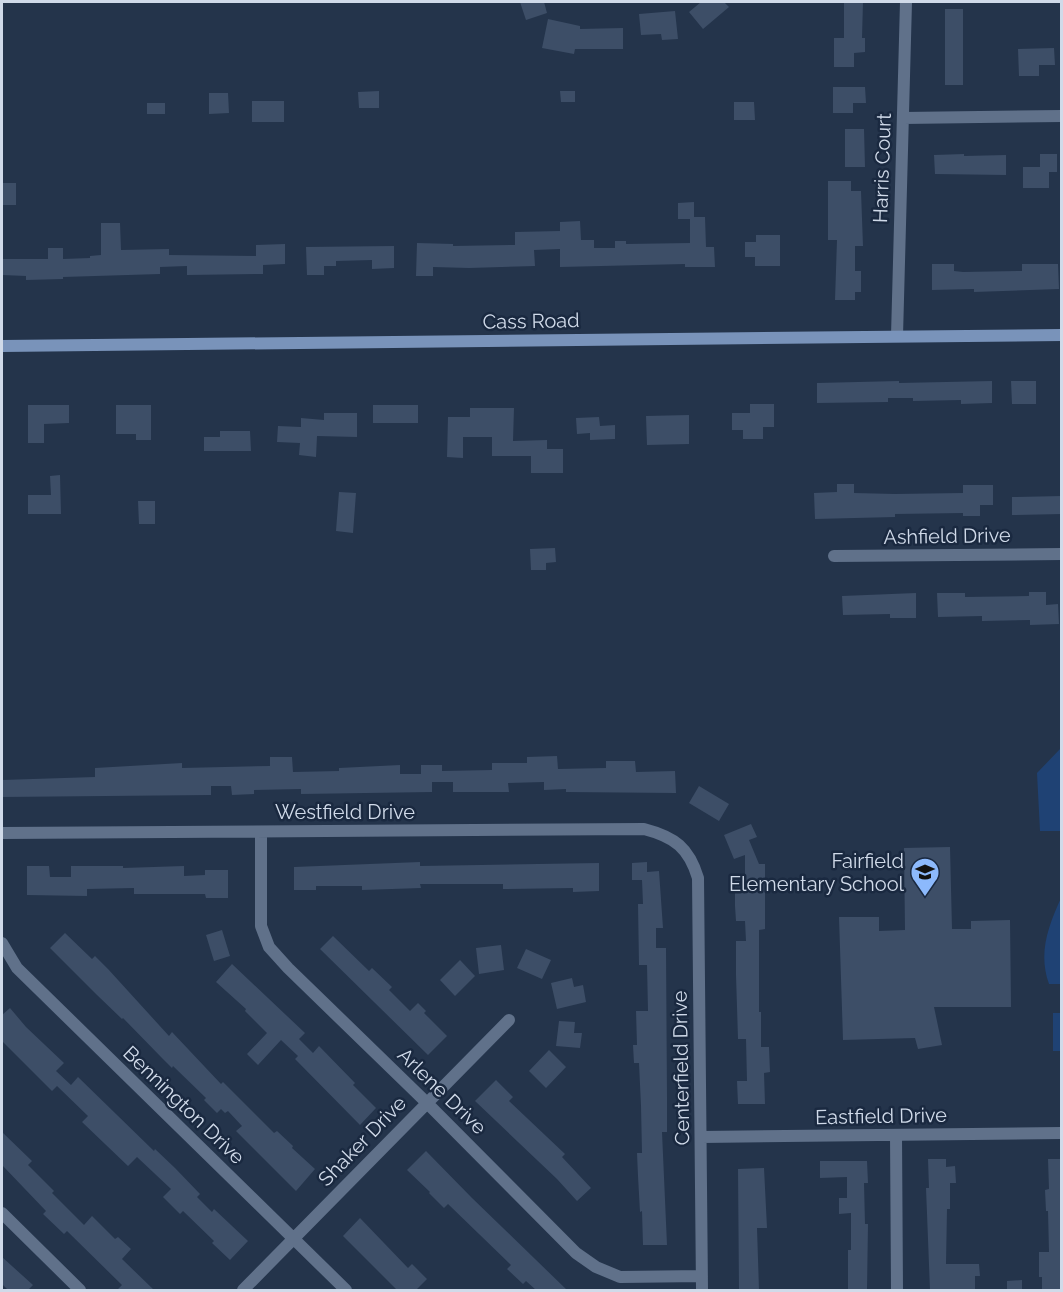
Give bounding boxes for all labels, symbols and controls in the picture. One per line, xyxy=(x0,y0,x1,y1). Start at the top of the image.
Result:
street label: Harris Court xyxy=(868,112,896,223)
street label: Cass Road xyxy=(482,308,580,334)
street label: Ashfield Drive xyxy=(883,523,1011,549)
street label: Westfield Drive xyxy=(275,800,415,824)
place label: Fairfield Elementary School xyxy=(729,849,905,896)
school or university icon: Fairfield Elementary School xyxy=(909,856,941,898)
street label: Centerfield Drive xyxy=(668,990,694,1146)
street label: Bennington Drive xyxy=(118,1041,250,1169)
street label: Arlene Drive xyxy=(393,1043,491,1139)
street label: Shaker Drive xyxy=(313,1091,411,1191)
street label: Eastfield Drive xyxy=(815,1103,947,1129)

